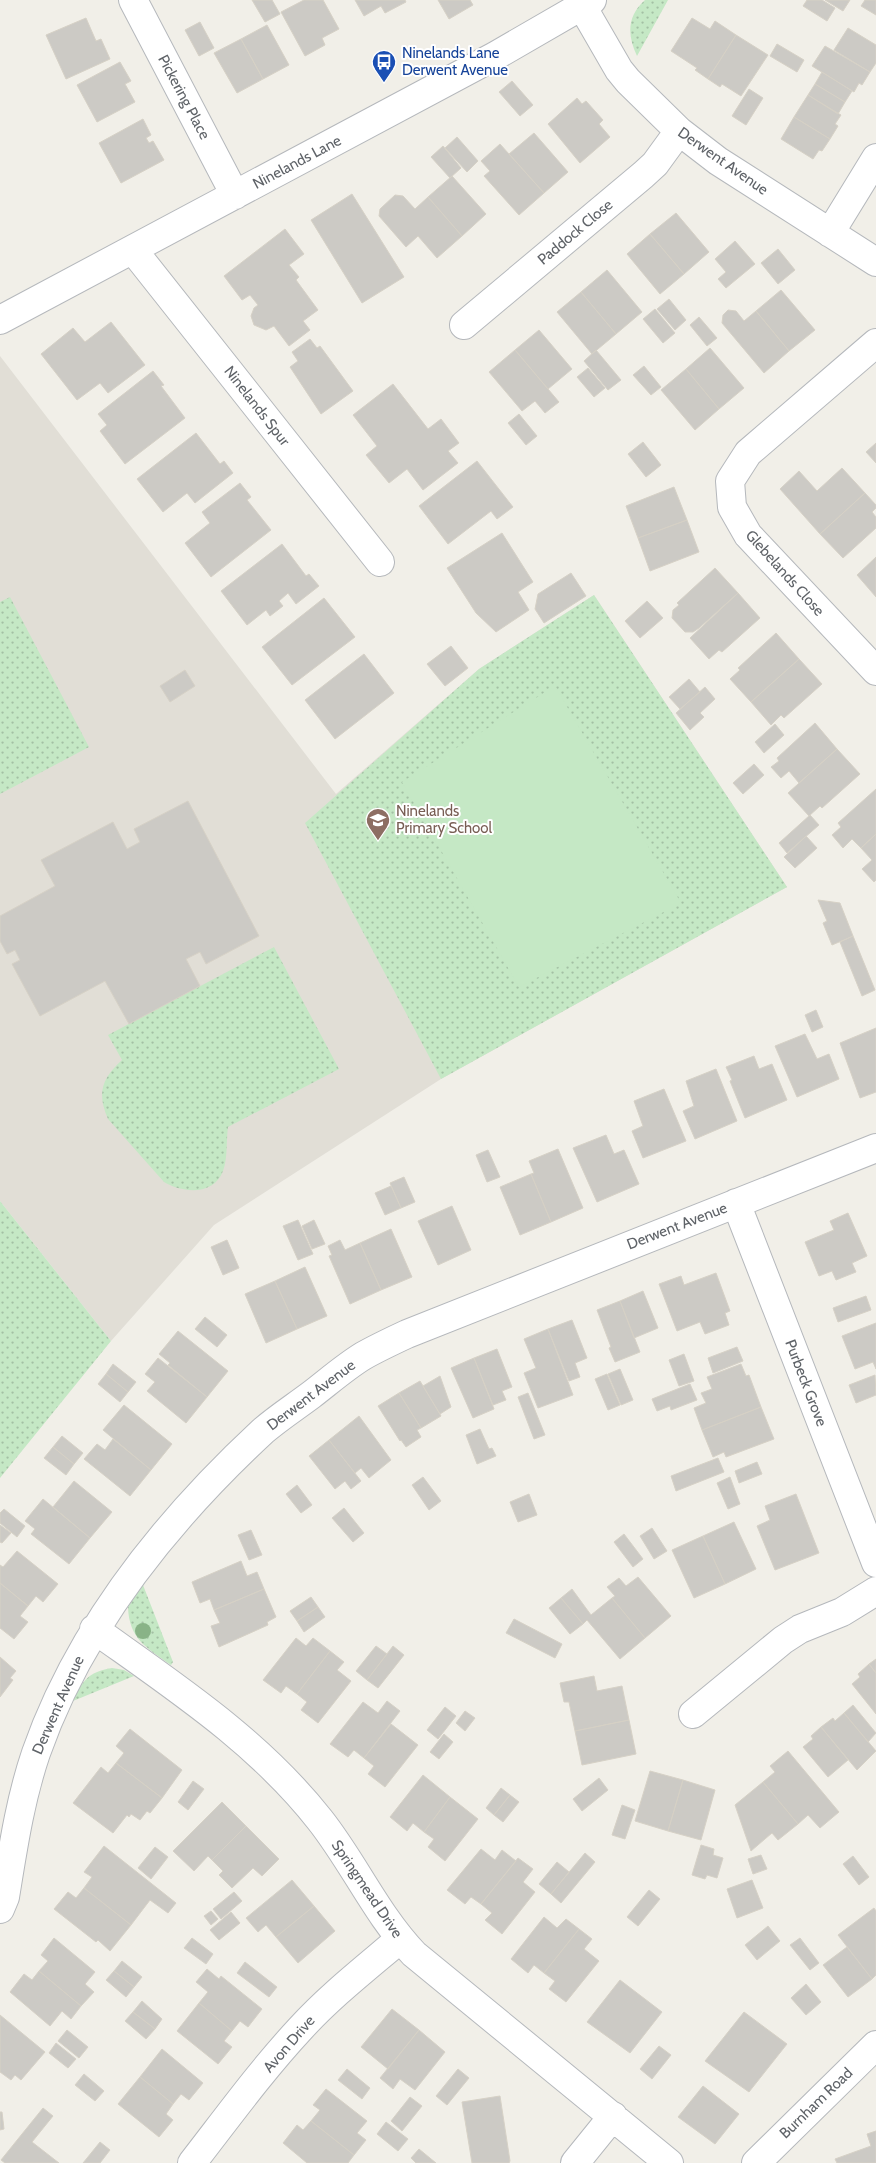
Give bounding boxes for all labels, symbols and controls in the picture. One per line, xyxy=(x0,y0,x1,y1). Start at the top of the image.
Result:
place label: Ninelands Lane Derwent Avenue xyxy=(402,44,508,79)
bus stop icon: Ninelands Lane Derwent Avenue xyxy=(371,49,397,83)
street label: Pickering Place xyxy=(154,52,214,143)
street label: Derwent Avenue xyxy=(674,123,772,199)
street label: Ninelands Lane xyxy=(250,131,345,193)
street label: Paddock Close xyxy=(534,195,616,269)
street label: Ninelands Spur xyxy=(220,362,294,450)
street label: Glebelands Close xyxy=(742,526,828,620)
place label: Ninelands Primary School xyxy=(396,802,493,837)
school or university icon: Ninelands Primary School xyxy=(365,807,391,841)
street label: Derwent Avenue xyxy=(624,1198,730,1253)
street label: Purbeck Grove xyxy=(781,1337,831,1429)
street label: Derwent Avenue xyxy=(263,1356,359,1434)
street label: Derwent Avenue xyxy=(28,1653,88,1757)
street label: Springmead Drive xyxy=(328,1837,407,1942)
street label: Avon Drive xyxy=(259,2012,319,2076)
street label: Burnham Road xyxy=(776,2064,856,2142)

